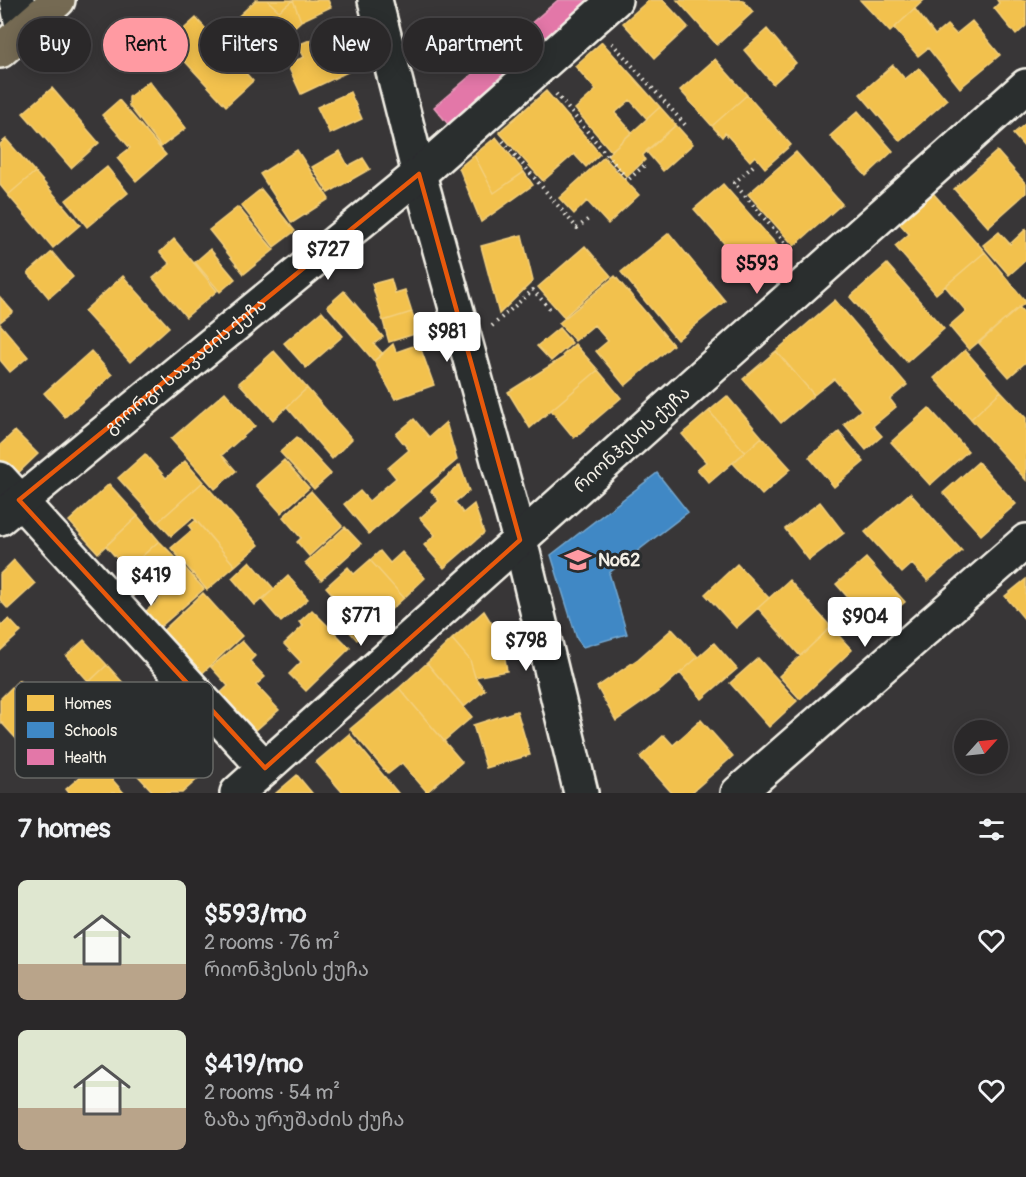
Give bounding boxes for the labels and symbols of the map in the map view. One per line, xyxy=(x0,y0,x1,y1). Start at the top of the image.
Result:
pin: $727 xyxy=(292,230,364,281)
pin: $593 xyxy=(721,244,793,295)
street label: გიორგი სააკაძის ქუჩა xyxy=(100,292,271,439)
pin: $981 xyxy=(411,312,483,363)
street label: რიონჰესის ქუჩა xyxy=(569,381,695,497)
school or university icon: №62 xyxy=(563,545,593,575)
place label: №62 xyxy=(598,549,640,572)
pin: $419 xyxy=(115,556,187,607)
pin: $771 xyxy=(325,596,397,647)
pin: $904 xyxy=(829,597,901,648)
pin: $798 xyxy=(490,621,562,672)
legend xyxy=(15,682,213,778)
text: Homes xyxy=(64,694,112,714)
north arrow xyxy=(954,720,1008,774)
text: Schools xyxy=(64,721,117,741)
text: Health xyxy=(64,748,107,768)

